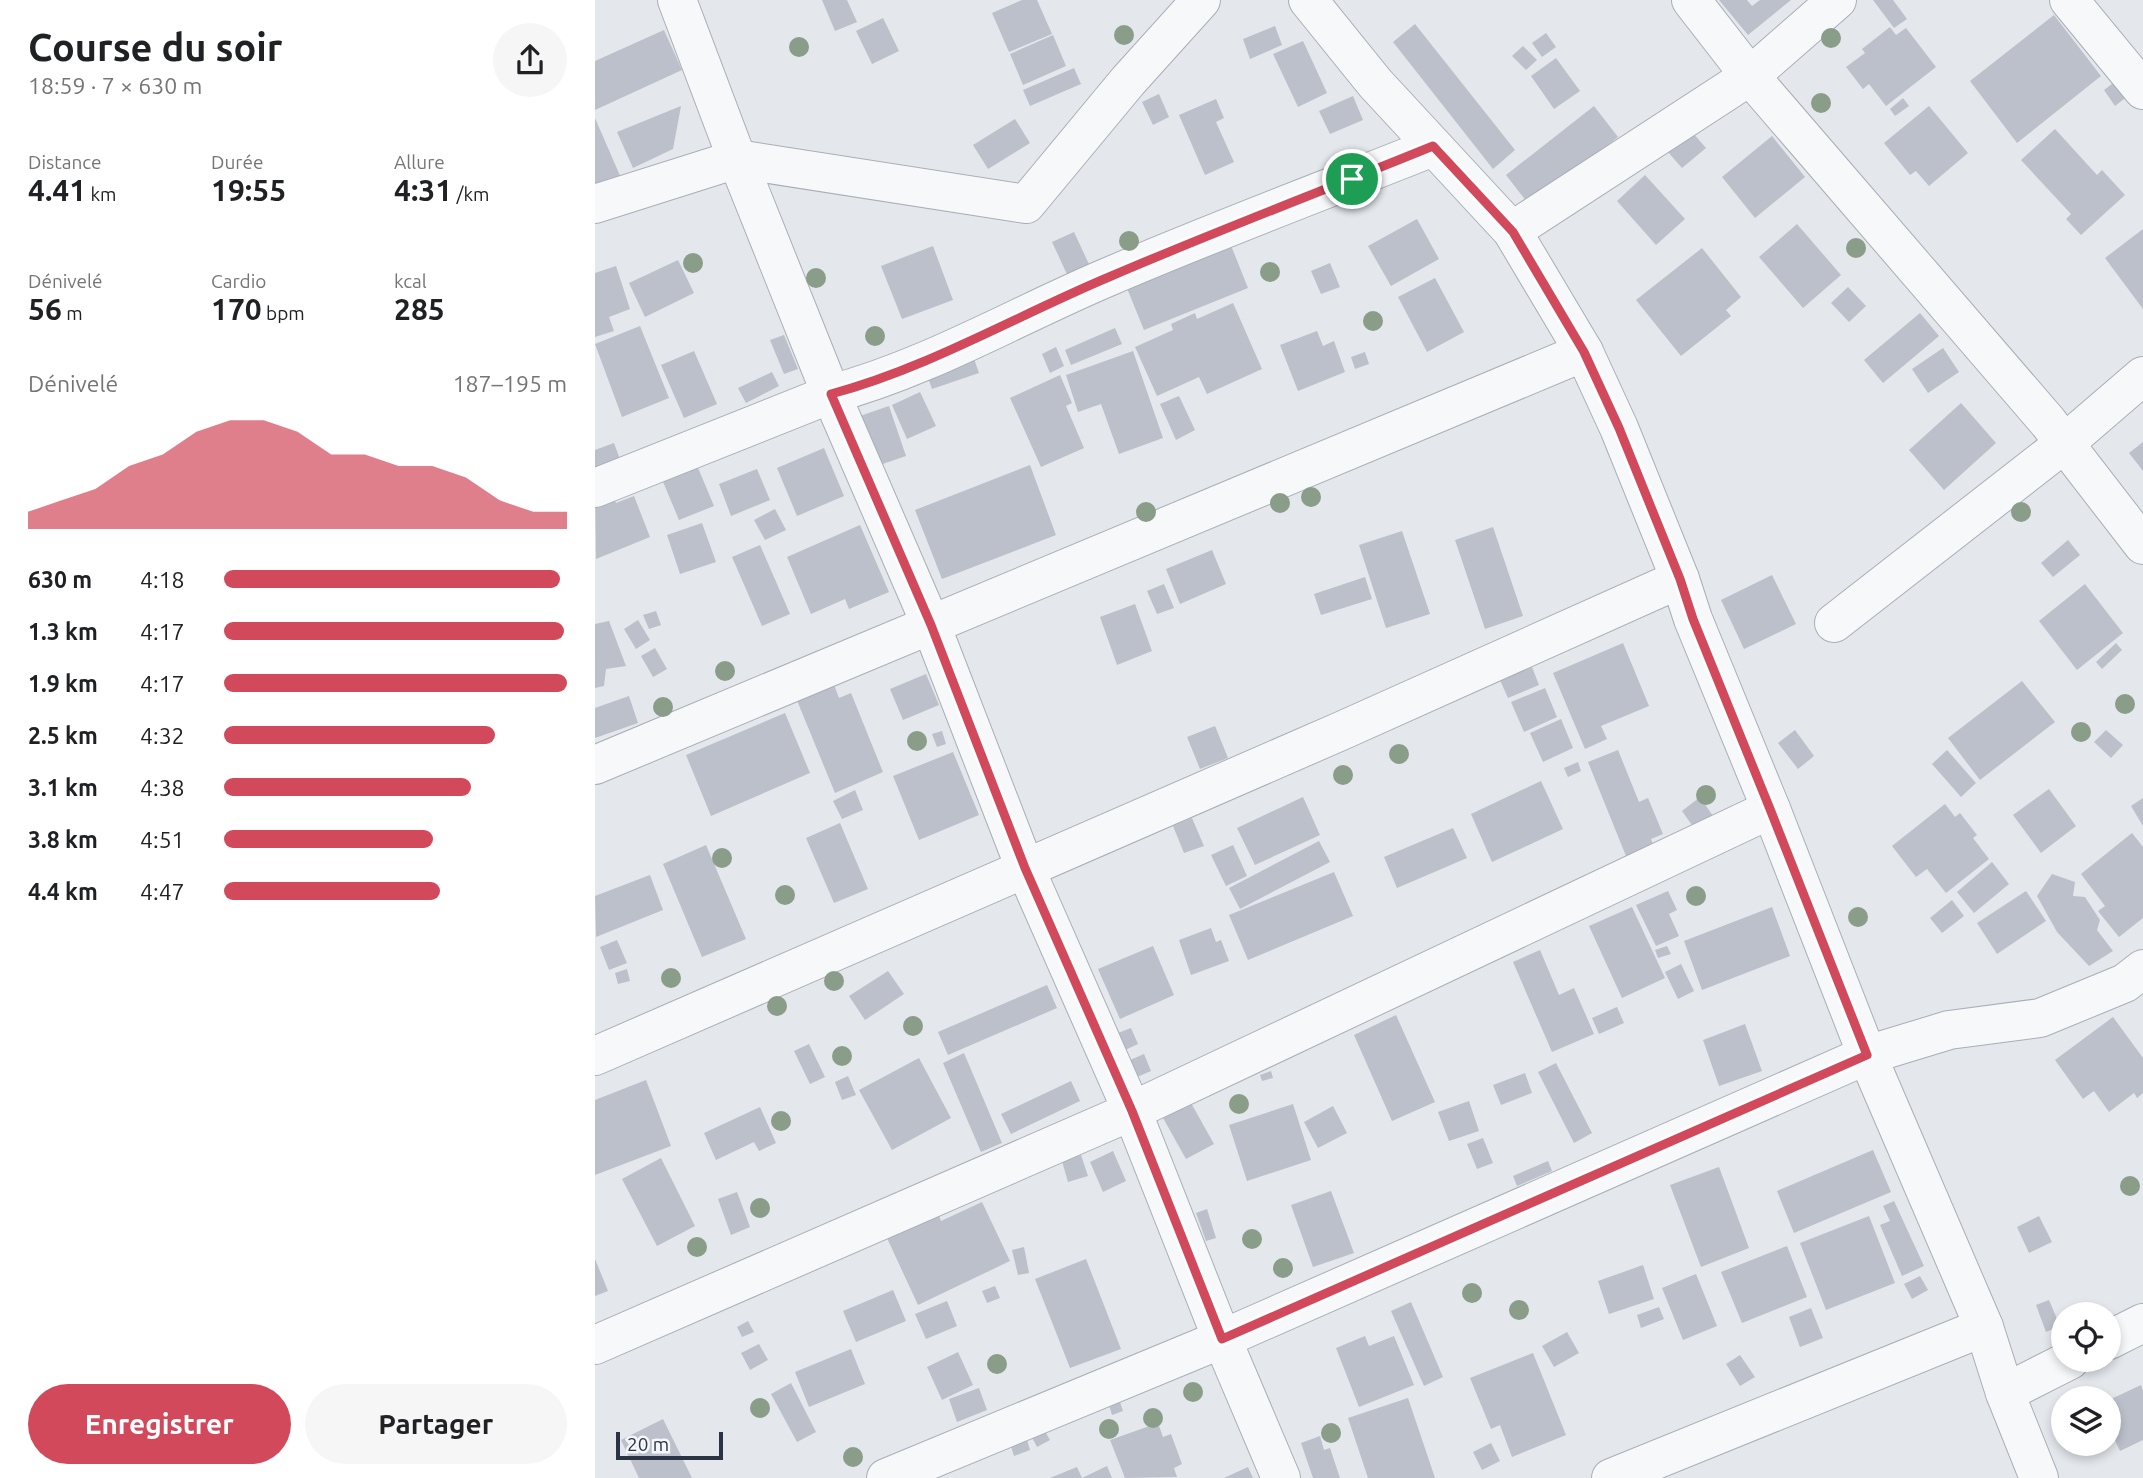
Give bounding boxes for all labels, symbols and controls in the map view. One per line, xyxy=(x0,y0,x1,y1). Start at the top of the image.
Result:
button: share xyxy=(493,23,567,97)
text: Course du soir xyxy=(28,26,282,68)
text: 18:59 · 7 × 630 m xyxy=(28,73,202,98)
pin xyxy=(1322,149,1382,209)
text: Distance xyxy=(28,151,102,173)
text: Durée xyxy=(211,151,263,173)
text: Allure xyxy=(394,151,445,173)
icon: arrive xyxy=(1333,160,1371,198)
text: 4.41 xyxy=(28,173,86,207)
text: 19:55 xyxy=(211,173,286,207)
text: 4:31 xyxy=(394,173,452,207)
text: km xyxy=(86,183,116,205)
text: /km xyxy=(452,183,490,205)
text: Dénivelé xyxy=(28,270,103,292)
text: Cardio xyxy=(211,270,266,292)
text: kcal xyxy=(394,270,427,292)
text: 56 xyxy=(28,292,62,326)
text: 170 xyxy=(211,292,262,326)
text: 285 xyxy=(394,292,445,326)
text: m xyxy=(62,302,83,324)
text: bpm xyxy=(262,302,305,324)
text: Dénivelé xyxy=(28,371,118,396)
text: 187–195 m xyxy=(453,371,567,396)
text: 630 m xyxy=(28,567,92,592)
text: 4:18 xyxy=(140,567,185,592)
text: 1.3 km xyxy=(28,619,98,644)
text: 4:17 xyxy=(140,619,185,644)
text: 1.9 km xyxy=(28,671,98,696)
text: 4:17 xyxy=(140,671,185,696)
text: 2.5 km xyxy=(28,723,98,748)
text: 4:32 xyxy=(140,723,185,748)
text: 3.1 km xyxy=(28,775,98,800)
text: 4:38 xyxy=(140,775,185,800)
text: 3.8 km xyxy=(28,827,98,852)
text: 4:51 xyxy=(140,827,185,852)
text: 4.4 km xyxy=(28,879,98,904)
text: 4:47 xyxy=(140,879,185,904)
map controls xyxy=(2051,1302,2121,1456)
button: locate xyxy=(2051,1302,2121,1372)
button: Enregistrer xyxy=(28,1384,291,1464)
button: Partager xyxy=(305,1384,567,1464)
button: layers xyxy=(2051,1386,2121,1456)
scale bar xyxy=(616,1429,723,1461)
text: 20 m xyxy=(627,1433,669,1455)

